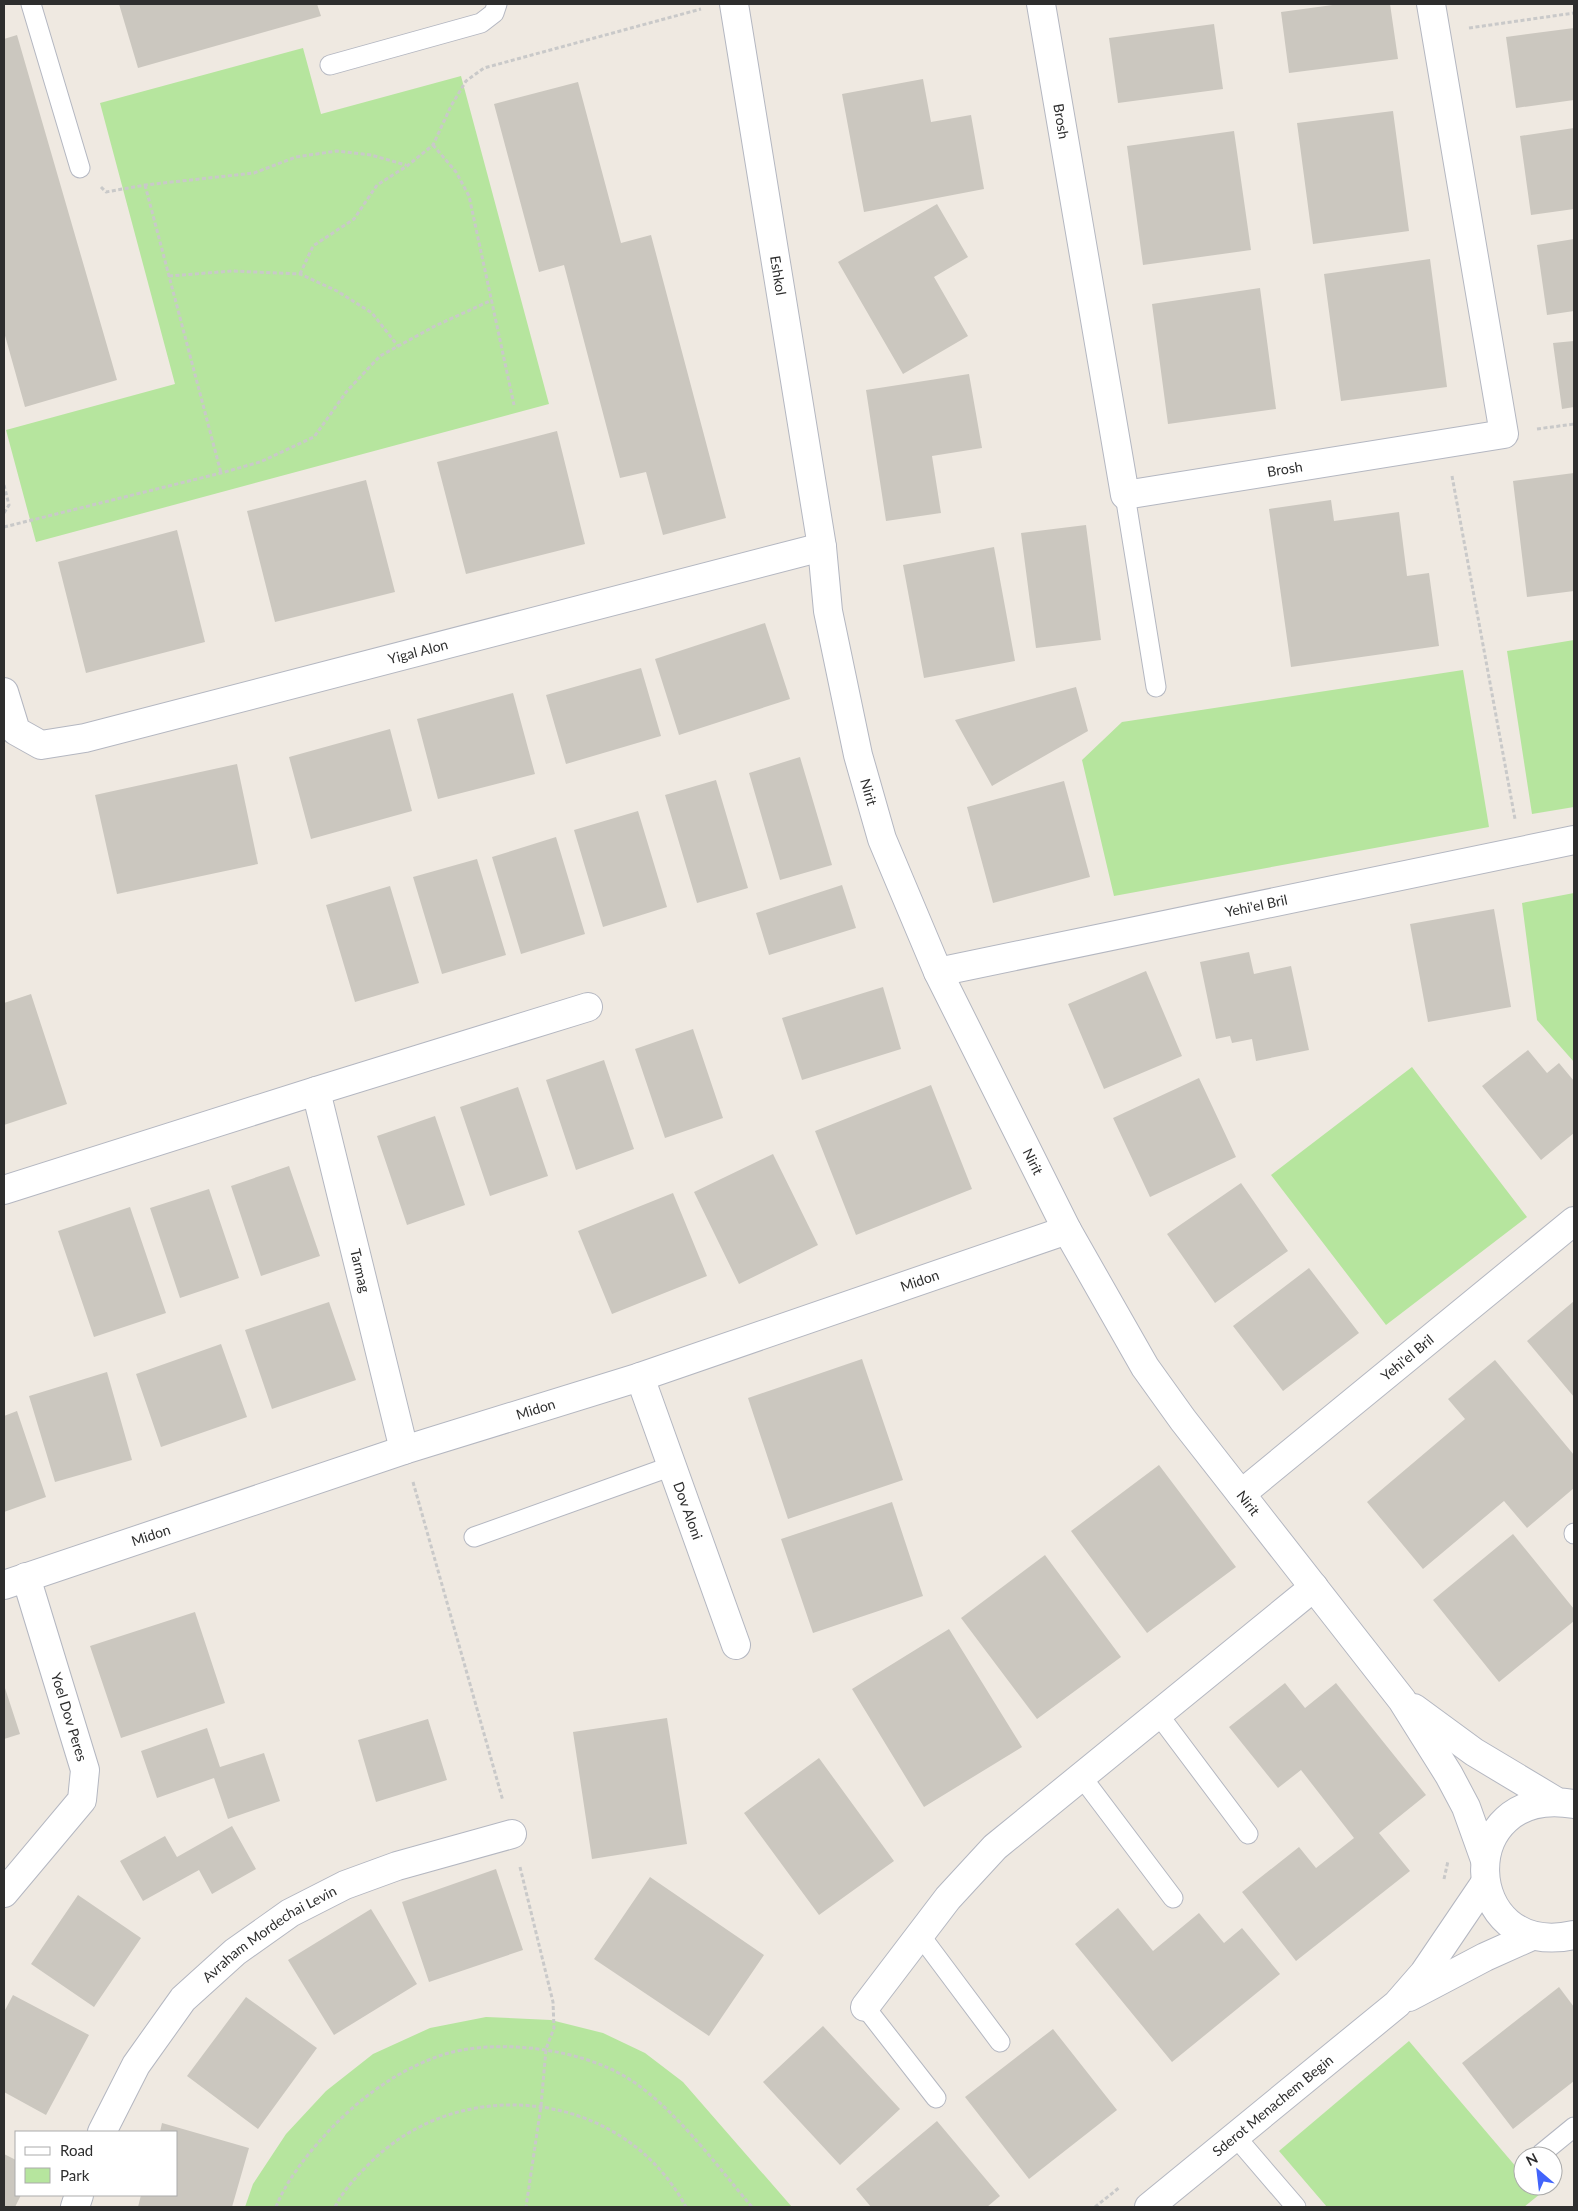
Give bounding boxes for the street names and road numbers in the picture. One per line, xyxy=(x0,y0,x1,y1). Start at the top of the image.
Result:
street label: Brosh xyxy=(1050,102,1073,140)
street label: Eshkol xyxy=(767,254,790,296)
street label: Brosh xyxy=(1266,458,1304,480)
street label: Yigal Alon xyxy=(386,635,450,667)
street label: Nirit xyxy=(857,776,881,807)
street label: Yehi'el Bril xyxy=(1223,891,1289,920)
street label: Nirit xyxy=(1019,1145,1047,1177)
street label: Tarmag xyxy=(347,1247,374,1294)
street label: Midon xyxy=(898,1266,941,1295)
street label: Yehi'el Bril xyxy=(1377,1331,1437,1384)
street label: Midon xyxy=(514,1395,557,1423)
street label: Dov Aloni xyxy=(670,1479,707,1542)
street label: Nirit xyxy=(1233,1487,1264,1519)
street label: Midon xyxy=(129,1521,172,1549)
street label: Yoel Dov Peres xyxy=(48,1670,91,1763)
street label: Avraham Mordechai Levin xyxy=(199,1882,339,1985)
street label: Sderot Menachem Begin xyxy=(1209,2051,1336,2160)

